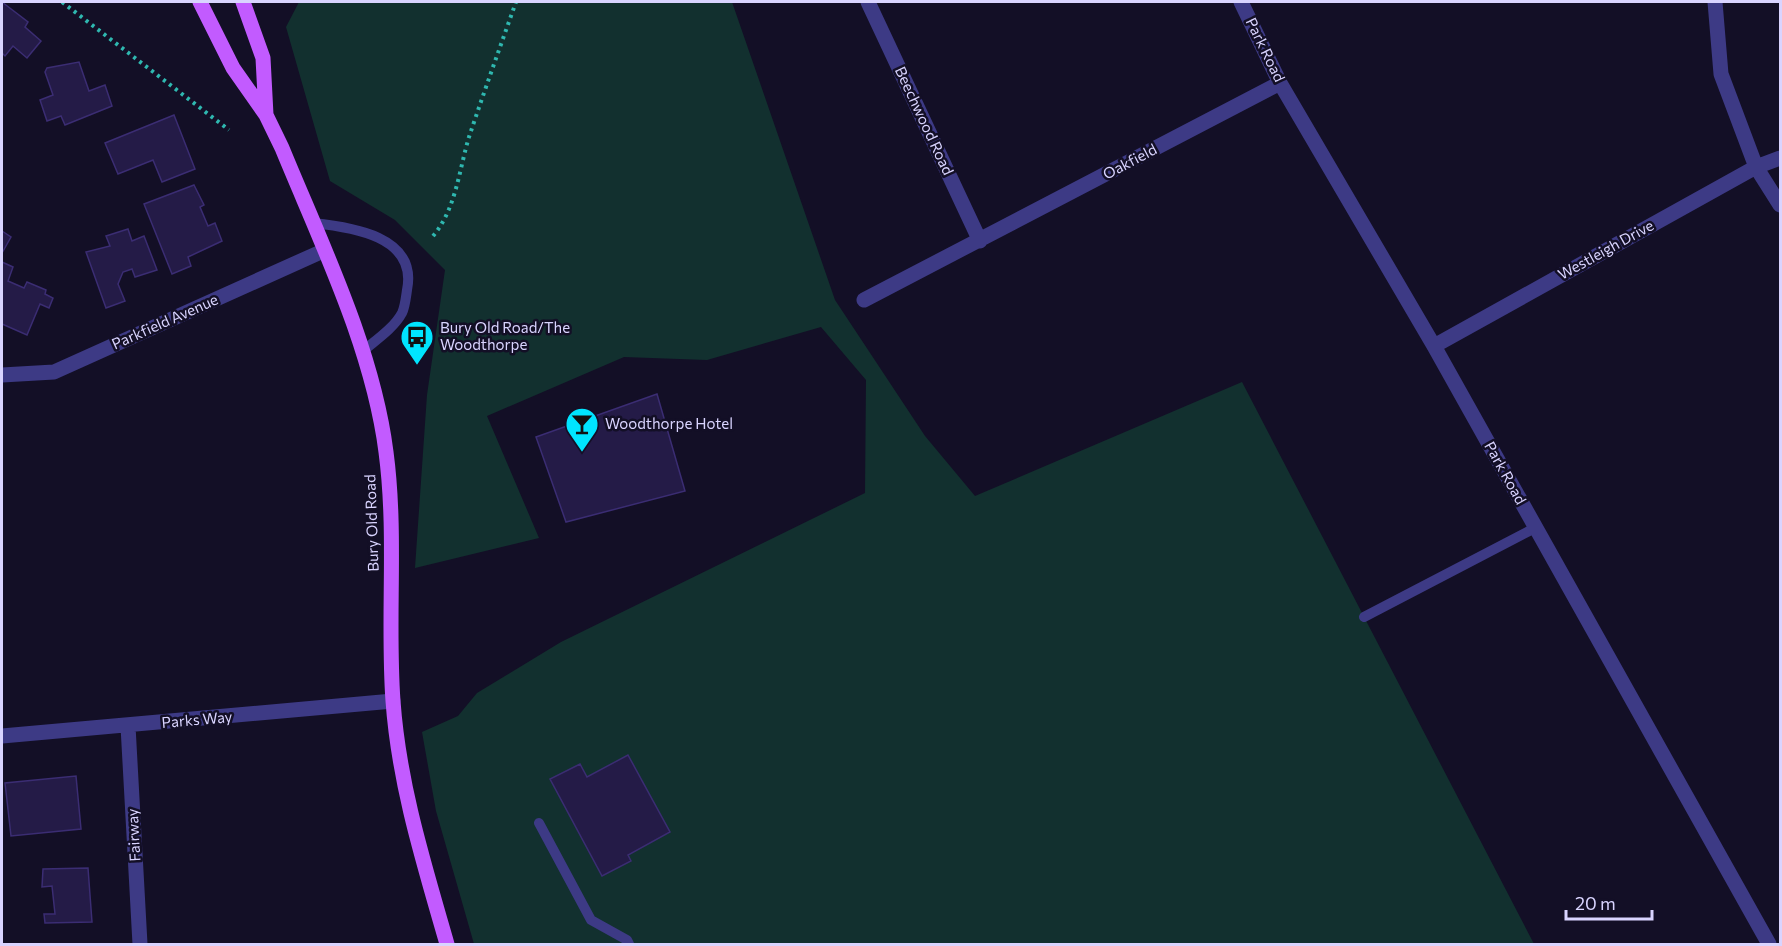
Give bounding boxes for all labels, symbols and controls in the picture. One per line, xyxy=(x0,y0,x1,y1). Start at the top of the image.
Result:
street label: Park Road xyxy=(1243,14,1289,85)
street label: Beechwood Road xyxy=(892,63,958,178)
street label: Oakfield xyxy=(1100,139,1160,183)
street label: Westleigh Drive xyxy=(1555,215,1657,283)
street label: Parkfield Avenue xyxy=(109,290,221,353)
place label: Bury Old Road/The Woodthorpe xyxy=(440,318,570,353)
bus stop icon: Bury Old Road/The Woodthorpe xyxy=(399,319,435,366)
bar icon: Woodthorpe Hotel xyxy=(564,406,600,453)
place label: Woodthorpe Hotel xyxy=(605,414,733,432)
street label: Park Road xyxy=(1481,438,1531,507)
street label: Bury Old Road xyxy=(360,474,382,572)
street label: Parks Way xyxy=(161,707,233,731)
street label: Fairway xyxy=(123,808,143,862)
scale bar xyxy=(1566,883,1652,921)
text: 20 m xyxy=(1575,892,1616,914)

